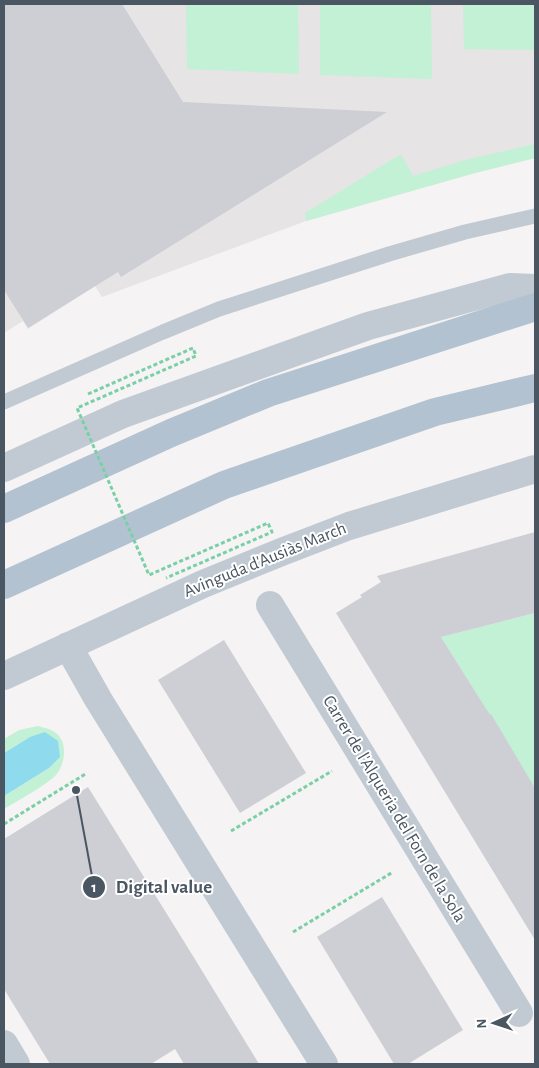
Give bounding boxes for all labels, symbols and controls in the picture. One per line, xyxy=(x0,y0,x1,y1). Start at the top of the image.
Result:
street label: Avinguda d'Ausiàs March xyxy=(181,519,349,601)
street label: Carrer de l'Alqueria del Forn de la Sola xyxy=(319,692,469,926)
callout: Digital value xyxy=(81,870,223,904)
text: Digital value xyxy=(116,878,212,897)
text: 1 xyxy=(91,880,97,895)
north arrow xyxy=(469,998,519,1048)
text: N xyxy=(475,1018,489,1029)

